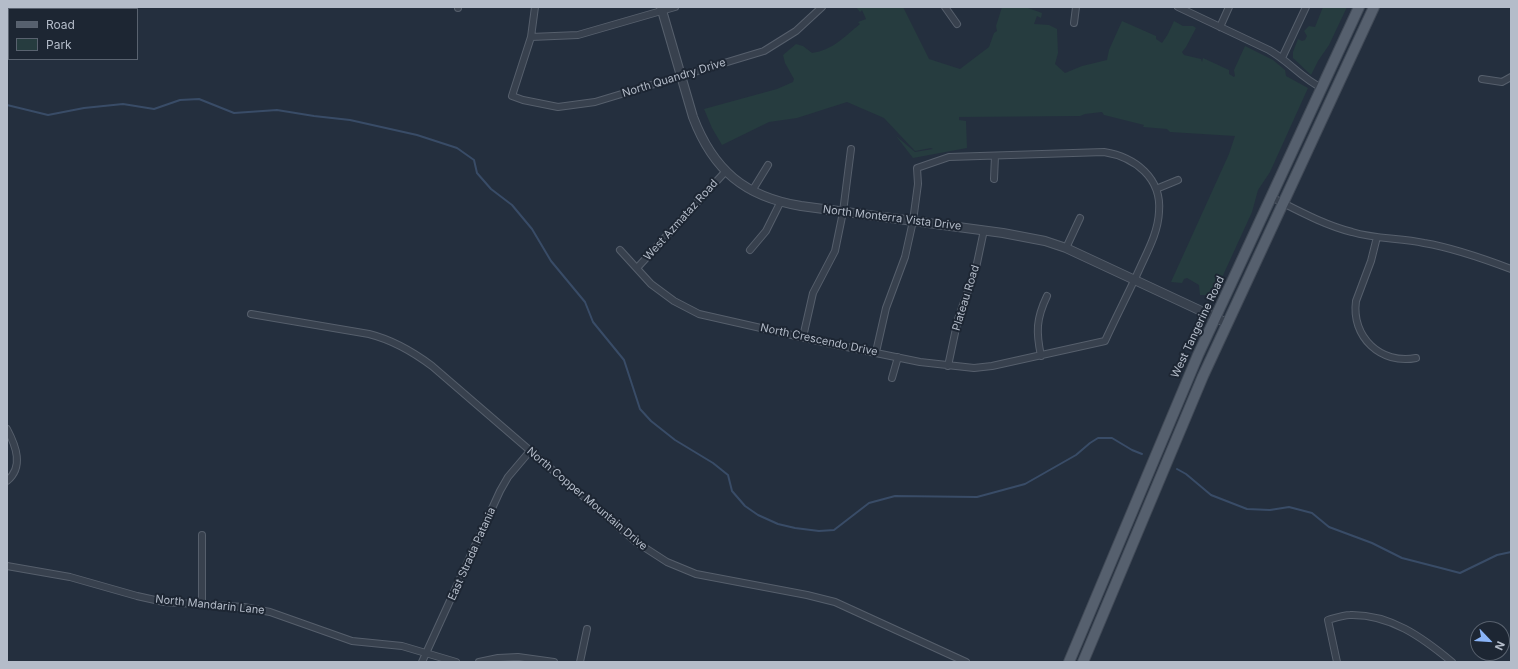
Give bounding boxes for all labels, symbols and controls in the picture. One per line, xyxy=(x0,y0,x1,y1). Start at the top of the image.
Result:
legend xyxy=(8,8,138,60)
text: Road xyxy=(46,17,75,32)
text: Park xyxy=(46,37,72,52)
street label: North Quandry Drive xyxy=(621,56,727,100)
street label: West Azmataz Road xyxy=(641,177,721,263)
street label: North Monterra Vista Drive xyxy=(822,203,962,233)
street label: Plateau Road xyxy=(950,263,982,333)
street label: West Tangerine Road xyxy=(1169,274,1227,380)
street label: North Crescendo Drive xyxy=(759,321,879,359)
street label: North Copper Mountain Drive xyxy=(524,445,650,553)
street label: East Strada Patania xyxy=(446,505,498,603)
street label: North Mandarin Lane xyxy=(155,593,265,617)
north arrow xyxy=(1470,621,1510,661)
text: N xyxy=(1492,639,1508,652)

